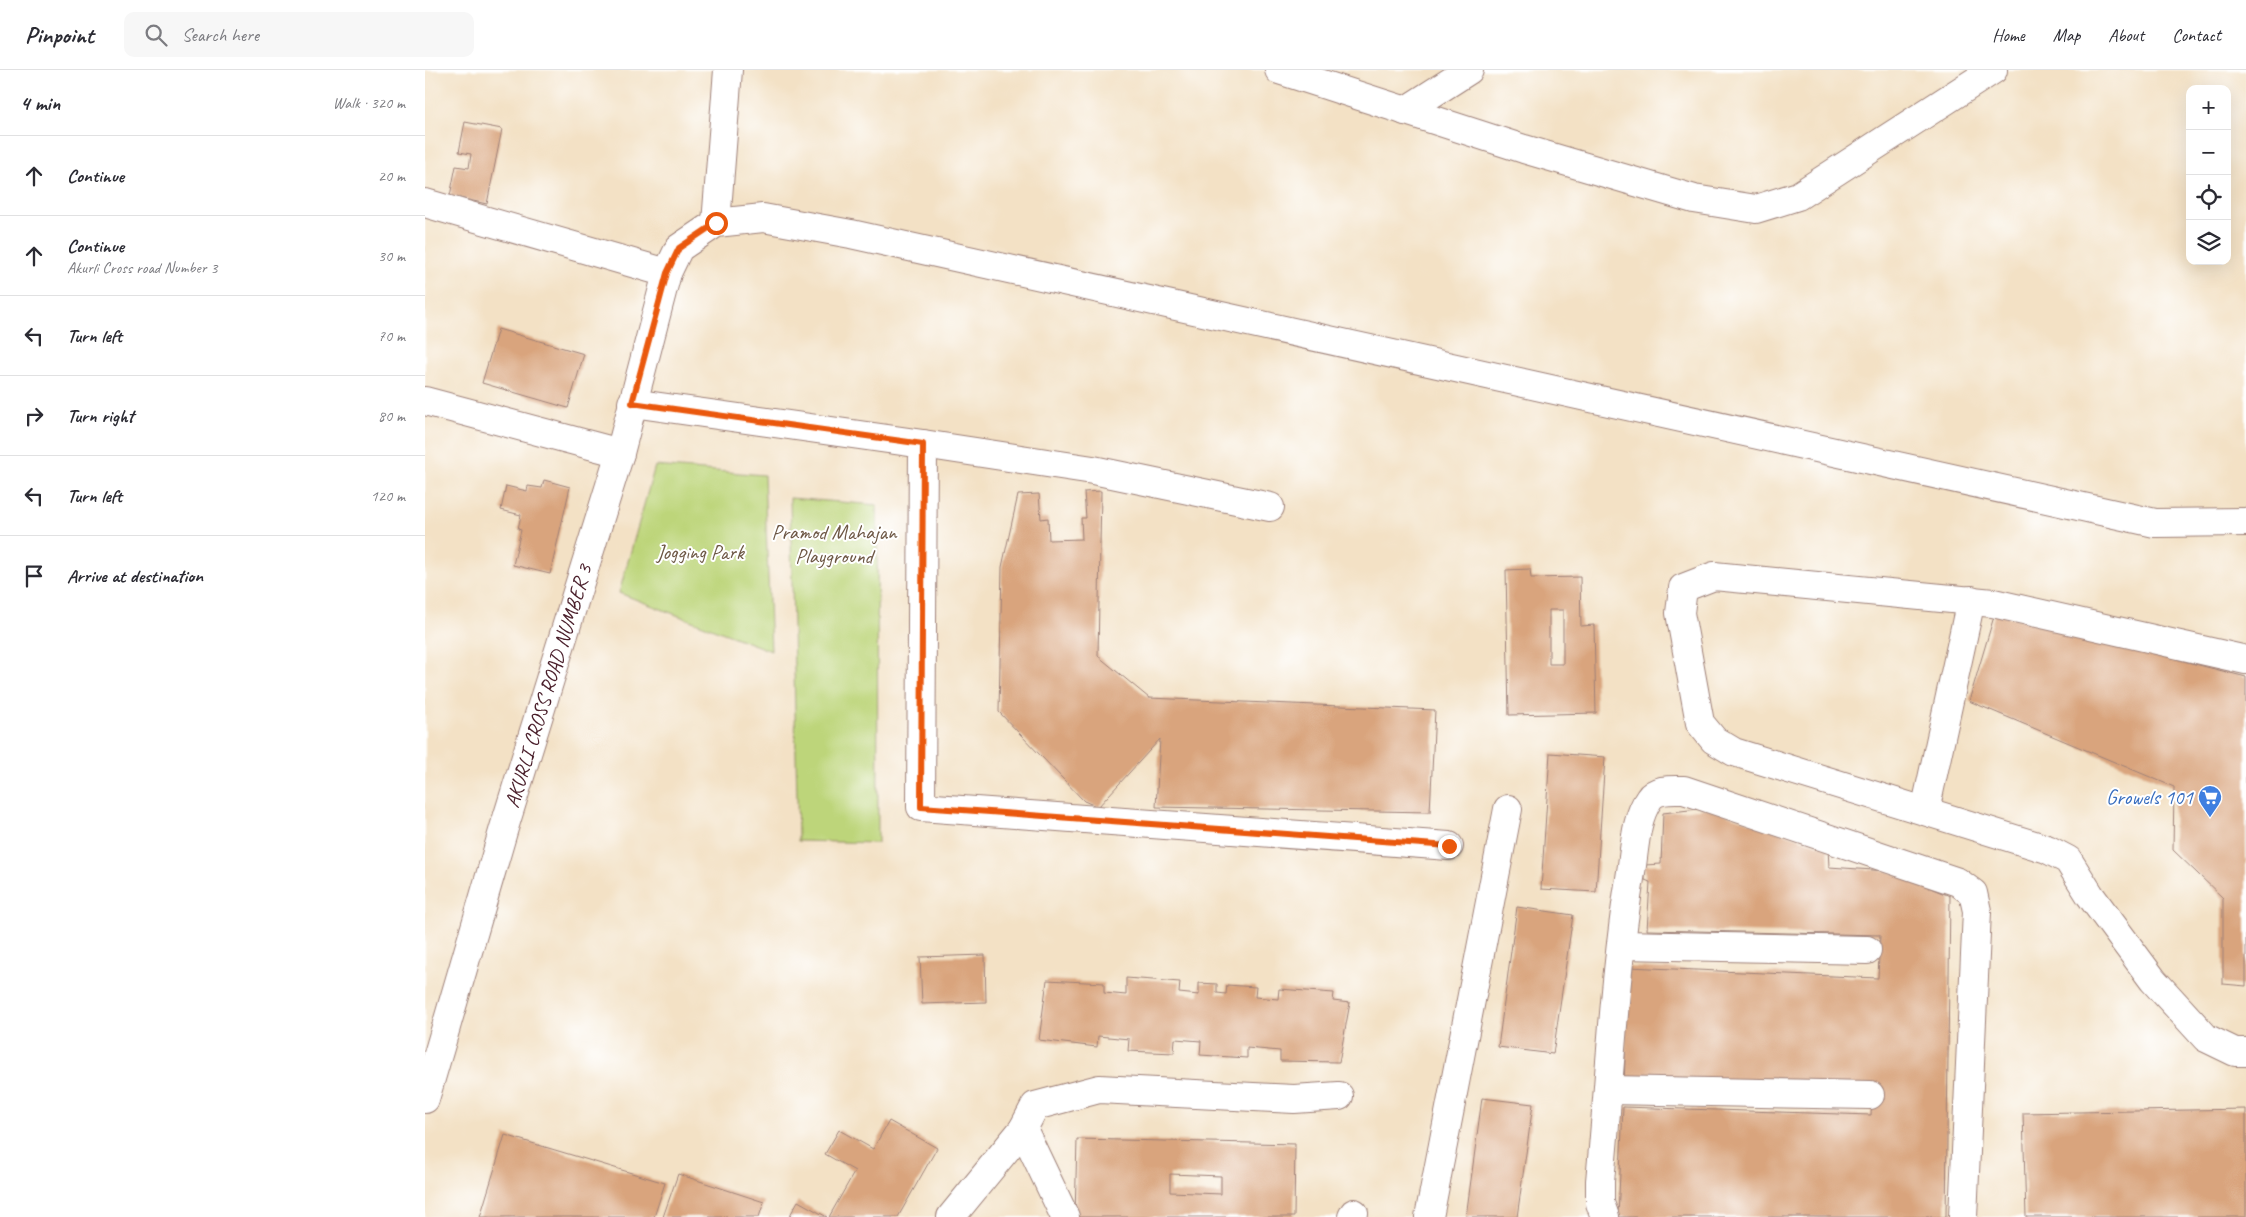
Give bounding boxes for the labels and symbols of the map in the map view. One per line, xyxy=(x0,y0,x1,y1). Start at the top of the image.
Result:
route start xyxy=(705,212,728,235)
park label: Pramod Mahajan Playground xyxy=(772,519,898,569)
park label: Jogging Park xyxy=(655,539,745,565)
street label: AKURLI CROSS ROAD NUMBER 3 xyxy=(499,560,598,811)
place label: Growels 101 xyxy=(2106,784,2195,810)
supermarket icon: Growels 101 xyxy=(2197,784,2223,818)
route end xyxy=(1438,835,1461,858)

